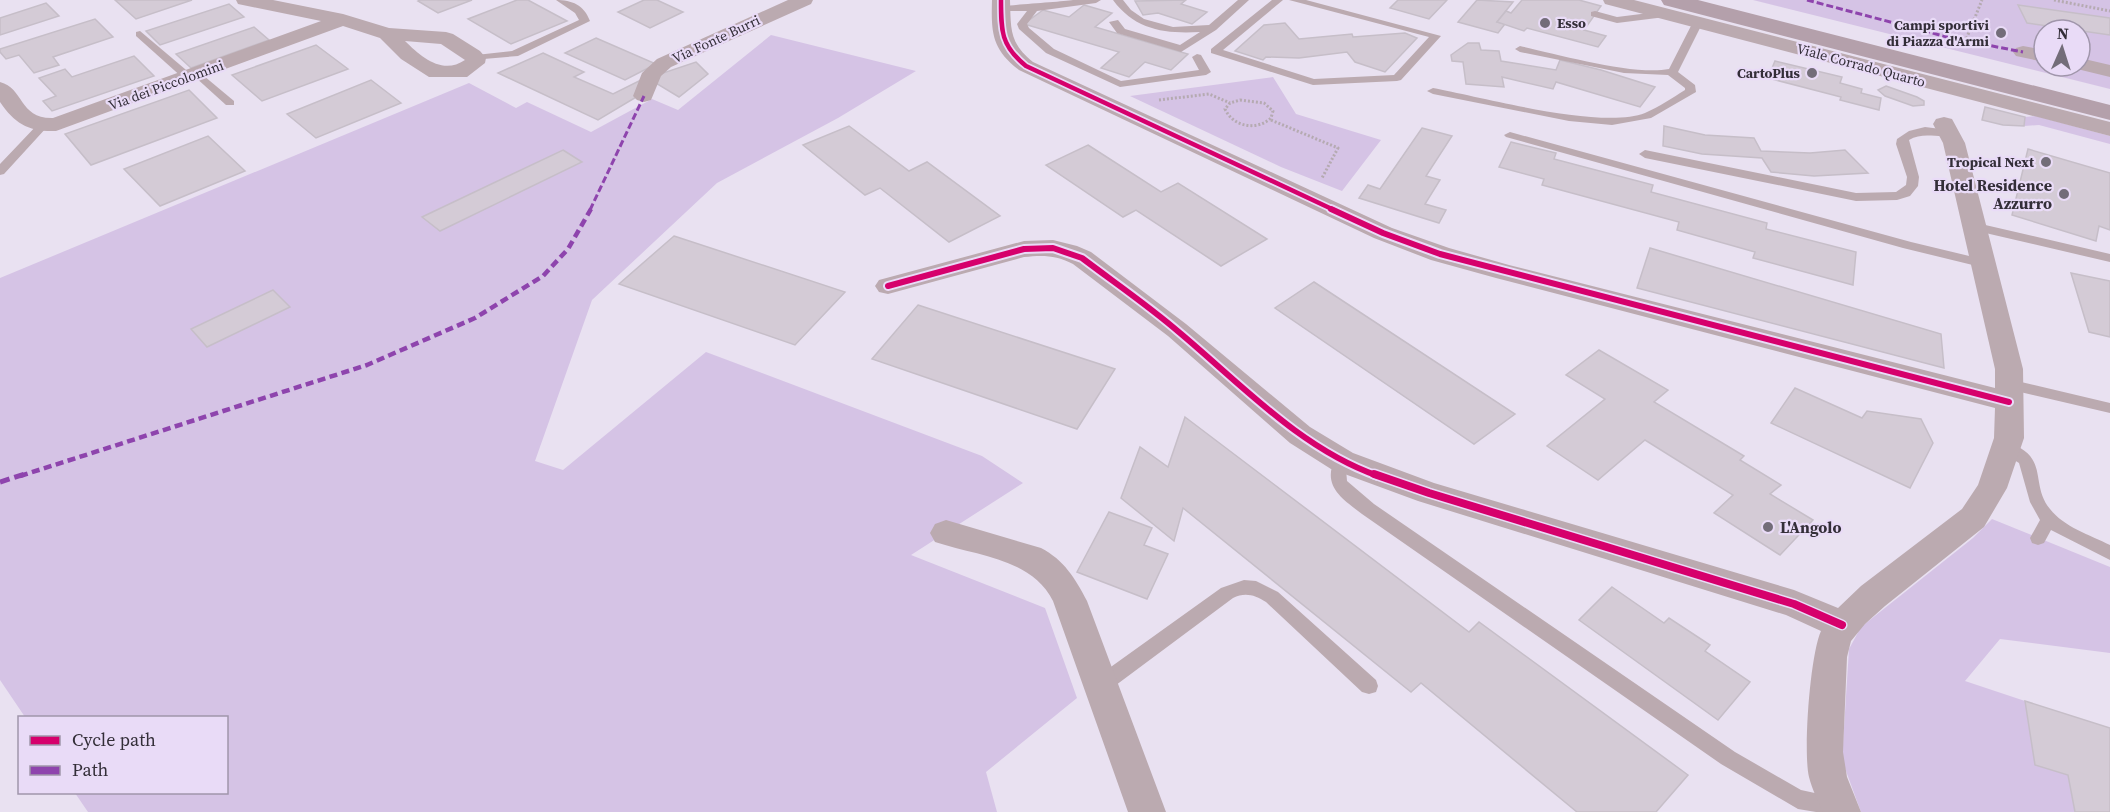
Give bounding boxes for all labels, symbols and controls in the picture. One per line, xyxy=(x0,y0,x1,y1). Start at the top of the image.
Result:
street label: Via Fonte Burri xyxy=(669,10,763,68)
place label: Esso xyxy=(1557,13,1586,33)
place label: Campi sportivi di Piazza d'Armi xyxy=(1887,15,1990,51)
marker: Esso xyxy=(1538,16,1552,30)
north arrow xyxy=(2032,18,2092,78)
text: N xyxy=(2056,22,2070,44)
marker: Campi sportivi di Piazza d'Armi xyxy=(1994,26,2008,40)
street label: Viale Corrado Quarto xyxy=(1794,38,1928,92)
street label: Via dei Piccolomini xyxy=(106,55,226,115)
place label: CartoPlus xyxy=(1737,63,1801,83)
marker: CartoPlus xyxy=(1805,66,1819,80)
place label: Tropical Next xyxy=(1947,152,2035,172)
marker: Tropical Next xyxy=(2039,155,2053,169)
place label: Hotel Residence Azzurro xyxy=(1933,174,2052,214)
marker: Hotel Residence Azzurro xyxy=(2057,187,2071,201)
place label: L'Angolo xyxy=(1780,516,1842,538)
marker: L'Angolo xyxy=(1761,520,1775,534)
legend xyxy=(18,716,228,794)
text: Cycle path xyxy=(72,727,156,752)
text: Path xyxy=(72,757,109,782)

